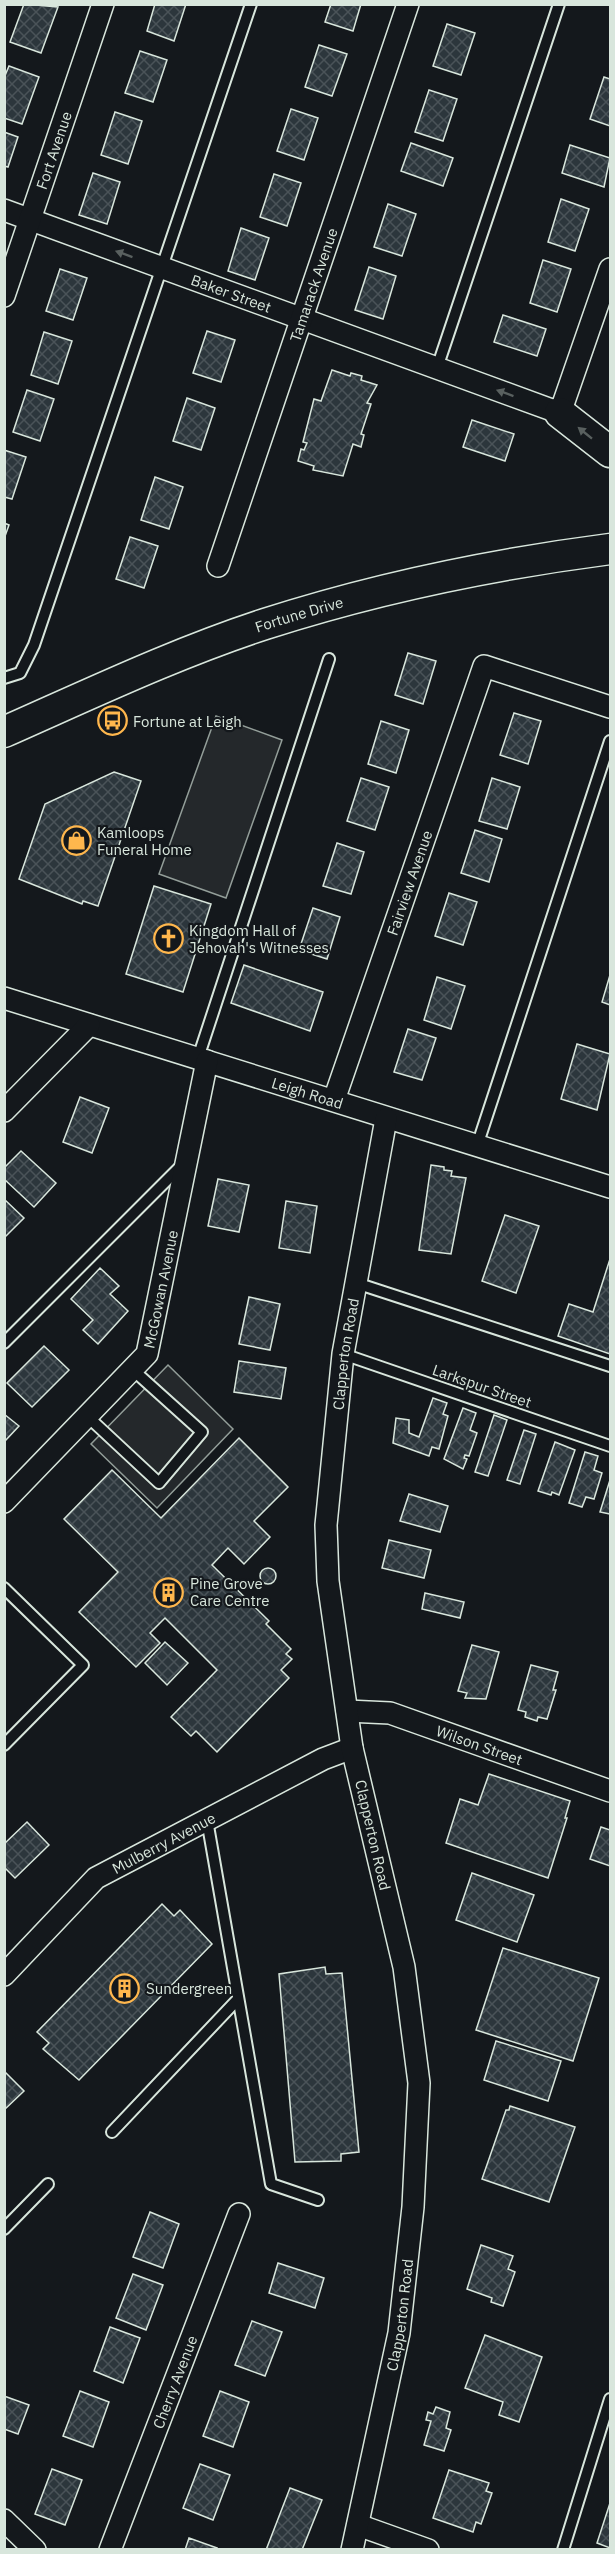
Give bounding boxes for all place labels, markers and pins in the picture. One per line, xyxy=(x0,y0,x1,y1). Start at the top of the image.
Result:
bus stop icon: Fortune at Leigh xyxy=(96,705,128,737)
place label: Fortune at Leigh xyxy=(133,712,242,731)
place label: Kamloops Funeral Home xyxy=(97,823,192,859)
shop icon: Kamloops Funeral Home xyxy=(60,825,92,857)
place label: Kingdom Hall of Jehovah's Witnesses xyxy=(189,921,329,957)
church icon: Kingdom Hall of Jehovah's Witnesses xyxy=(152,923,184,955)
place label: Pine Grove Care Centre xyxy=(190,1574,270,1610)
building icon: Pine Grove Care Centre xyxy=(153,1576,185,1608)
building icon: Sundergreen xyxy=(109,1972,141,2004)
place label: Sundergreen xyxy=(146,1979,232,1998)

